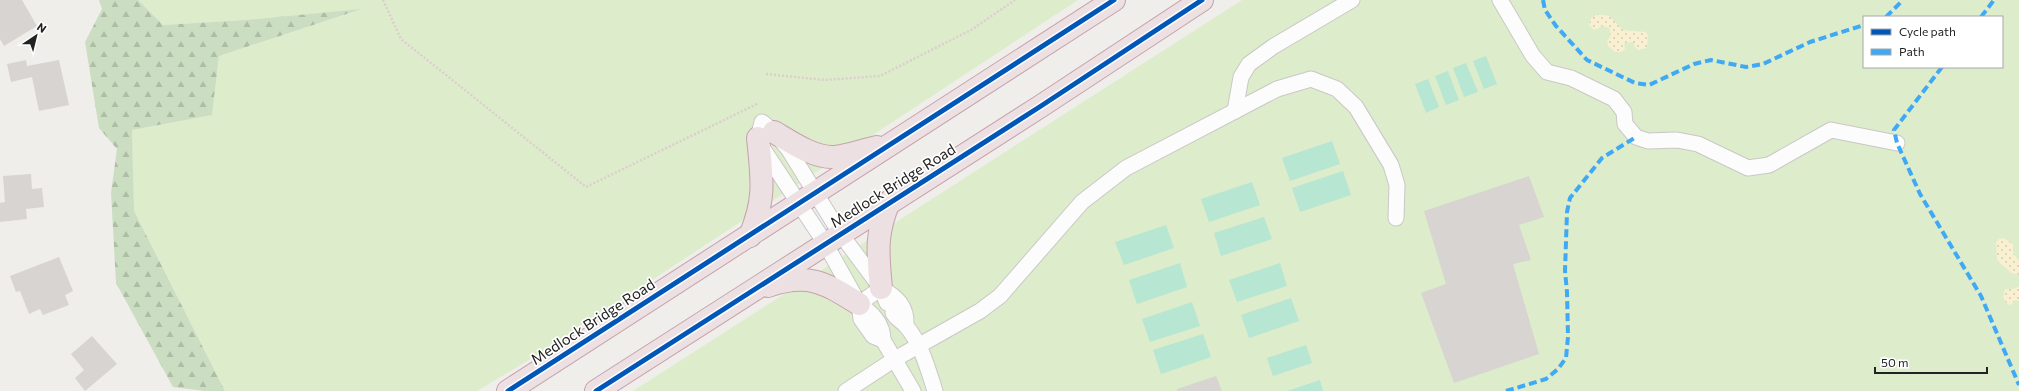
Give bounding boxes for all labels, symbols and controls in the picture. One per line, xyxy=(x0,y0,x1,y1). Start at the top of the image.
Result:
north arrow xyxy=(16,16,56,56)
legend xyxy=(1863,16,2003,68)
text: N xyxy=(35,20,49,35)
text: Cycle path xyxy=(1899,24,1956,38)
text: Path xyxy=(1899,44,1925,58)
street label: Medlock Bridge Road xyxy=(827,139,958,231)
street label: Medlock Bridge Road xyxy=(527,274,658,368)
scale bar xyxy=(1875,349,1987,375)
text: 50 m xyxy=(1881,355,1909,369)

